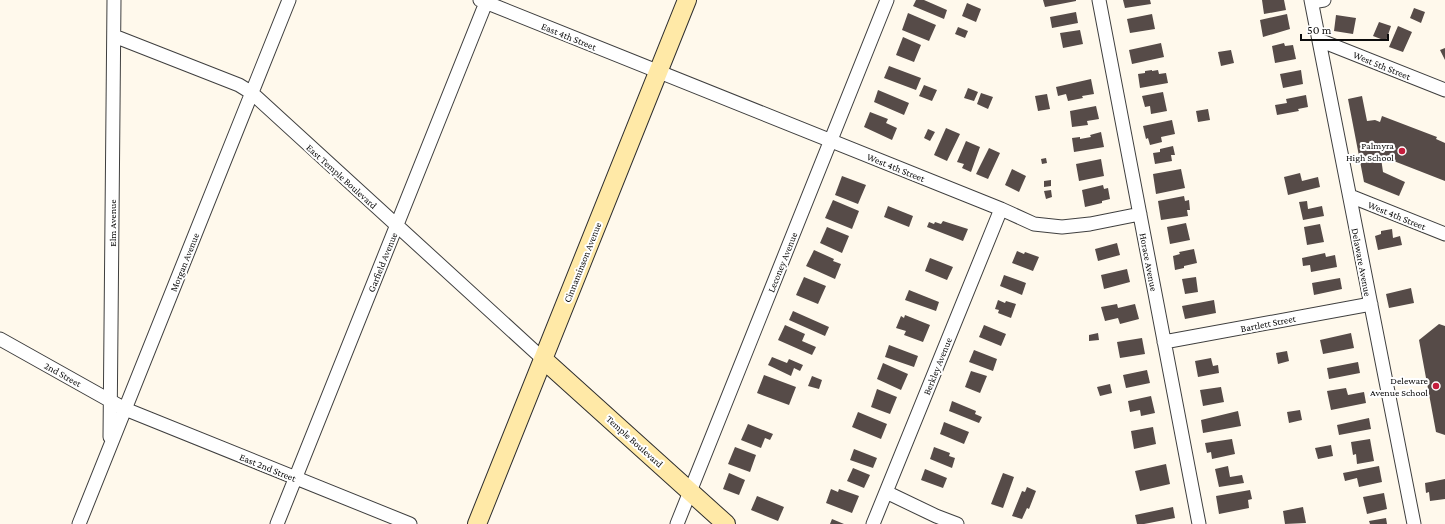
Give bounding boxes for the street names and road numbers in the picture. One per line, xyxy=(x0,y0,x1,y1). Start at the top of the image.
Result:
street label: East 4th Street xyxy=(540,20,599,53)
street label: West 5th Street xyxy=(1352,49,1413,82)
street label: East Temple Boulevard xyxy=(304,142,380,211)
street label: West 4th Street xyxy=(865,151,927,184)
street label: Elm Avenue xyxy=(107,199,118,247)
street label: West 4th Street xyxy=(1366,199,1428,232)
street label: Cinnaminson Avenue xyxy=(561,220,604,304)
street label: Delaware Avenue xyxy=(1350,227,1374,298)
street label: Morgan Avenue xyxy=(168,230,202,293)
street label: Garfield Avenue xyxy=(365,230,400,294)
street label: Leconey Avenue xyxy=(765,230,800,294)
street label: Horace Avenue xyxy=(1137,232,1160,293)
street label: Bartlett Street xyxy=(1240,313,1297,334)
street label: Berkley Avenue xyxy=(921,335,954,397)
street label: 2nd Street xyxy=(42,360,84,389)
street label: Temple Boulevard xyxy=(604,413,666,470)
street label: East 2nd Street xyxy=(238,451,298,484)

